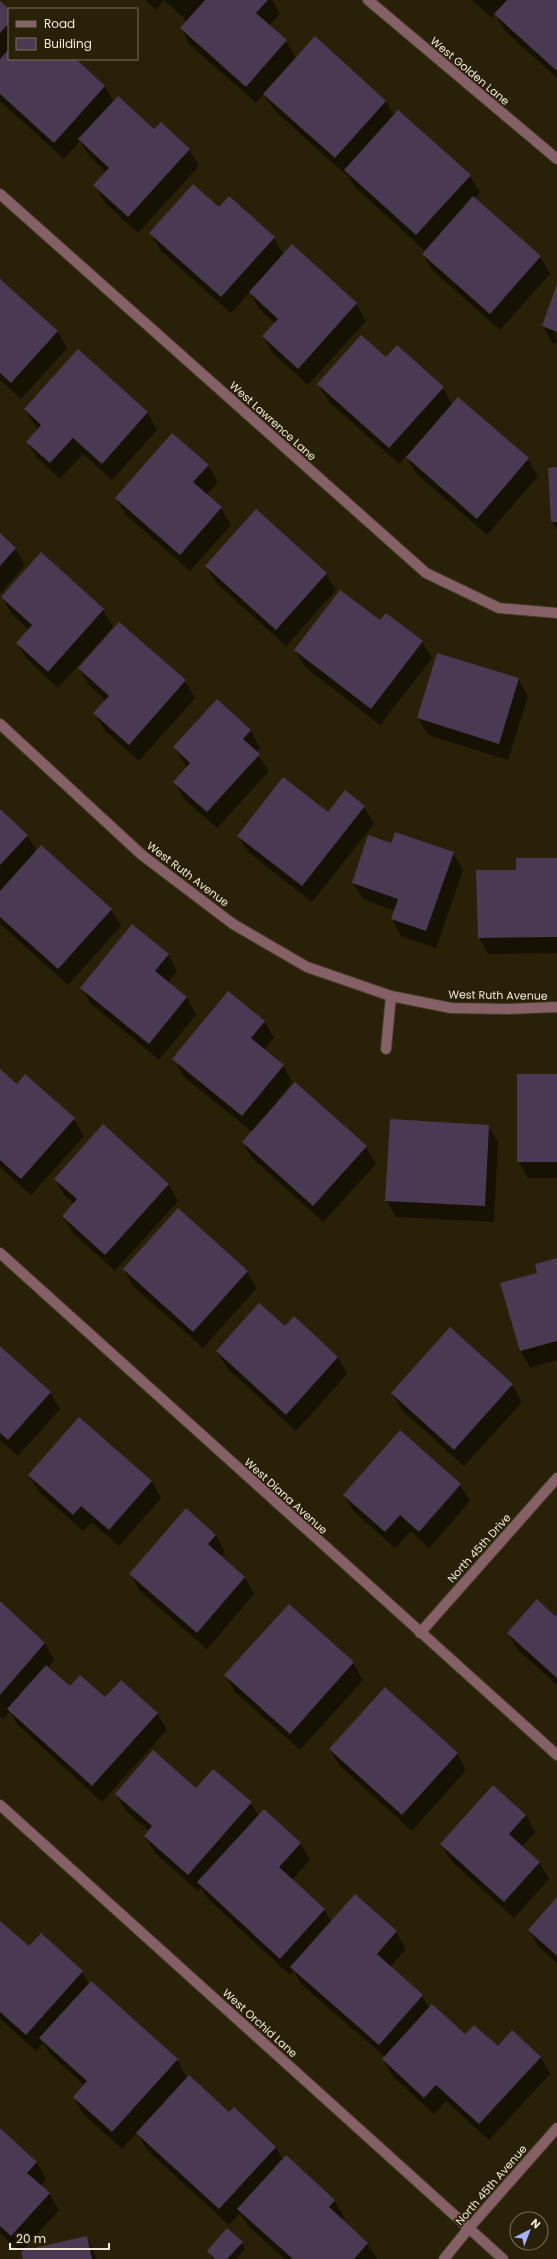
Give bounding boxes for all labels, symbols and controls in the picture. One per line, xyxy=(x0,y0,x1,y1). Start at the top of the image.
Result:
legend xyxy=(8,8,138,60)
text: Road xyxy=(44,15,75,32)
street label: West Golden Lane xyxy=(427,33,513,109)
text: Building xyxy=(44,35,92,52)
street label: West Lawrence Lane xyxy=(226,378,320,464)
street label: West Ruth Avenue xyxy=(144,838,233,910)
street label: West Ruth Avenue xyxy=(448,986,548,1004)
street label: West Diana Avenue xyxy=(241,1454,331,1538)
street label: North 45th Drive xyxy=(444,1510,515,1586)
street label: West Orchid Lane xyxy=(219,1985,301,2061)
street label: North 45th Avenue xyxy=(452,2141,531,2229)
north arrow xyxy=(509,2211,549,2251)
text: N xyxy=(527,2215,544,2232)
scale bar xyxy=(10,2225,109,2251)
text: 20 m xyxy=(16,2230,46,2247)

